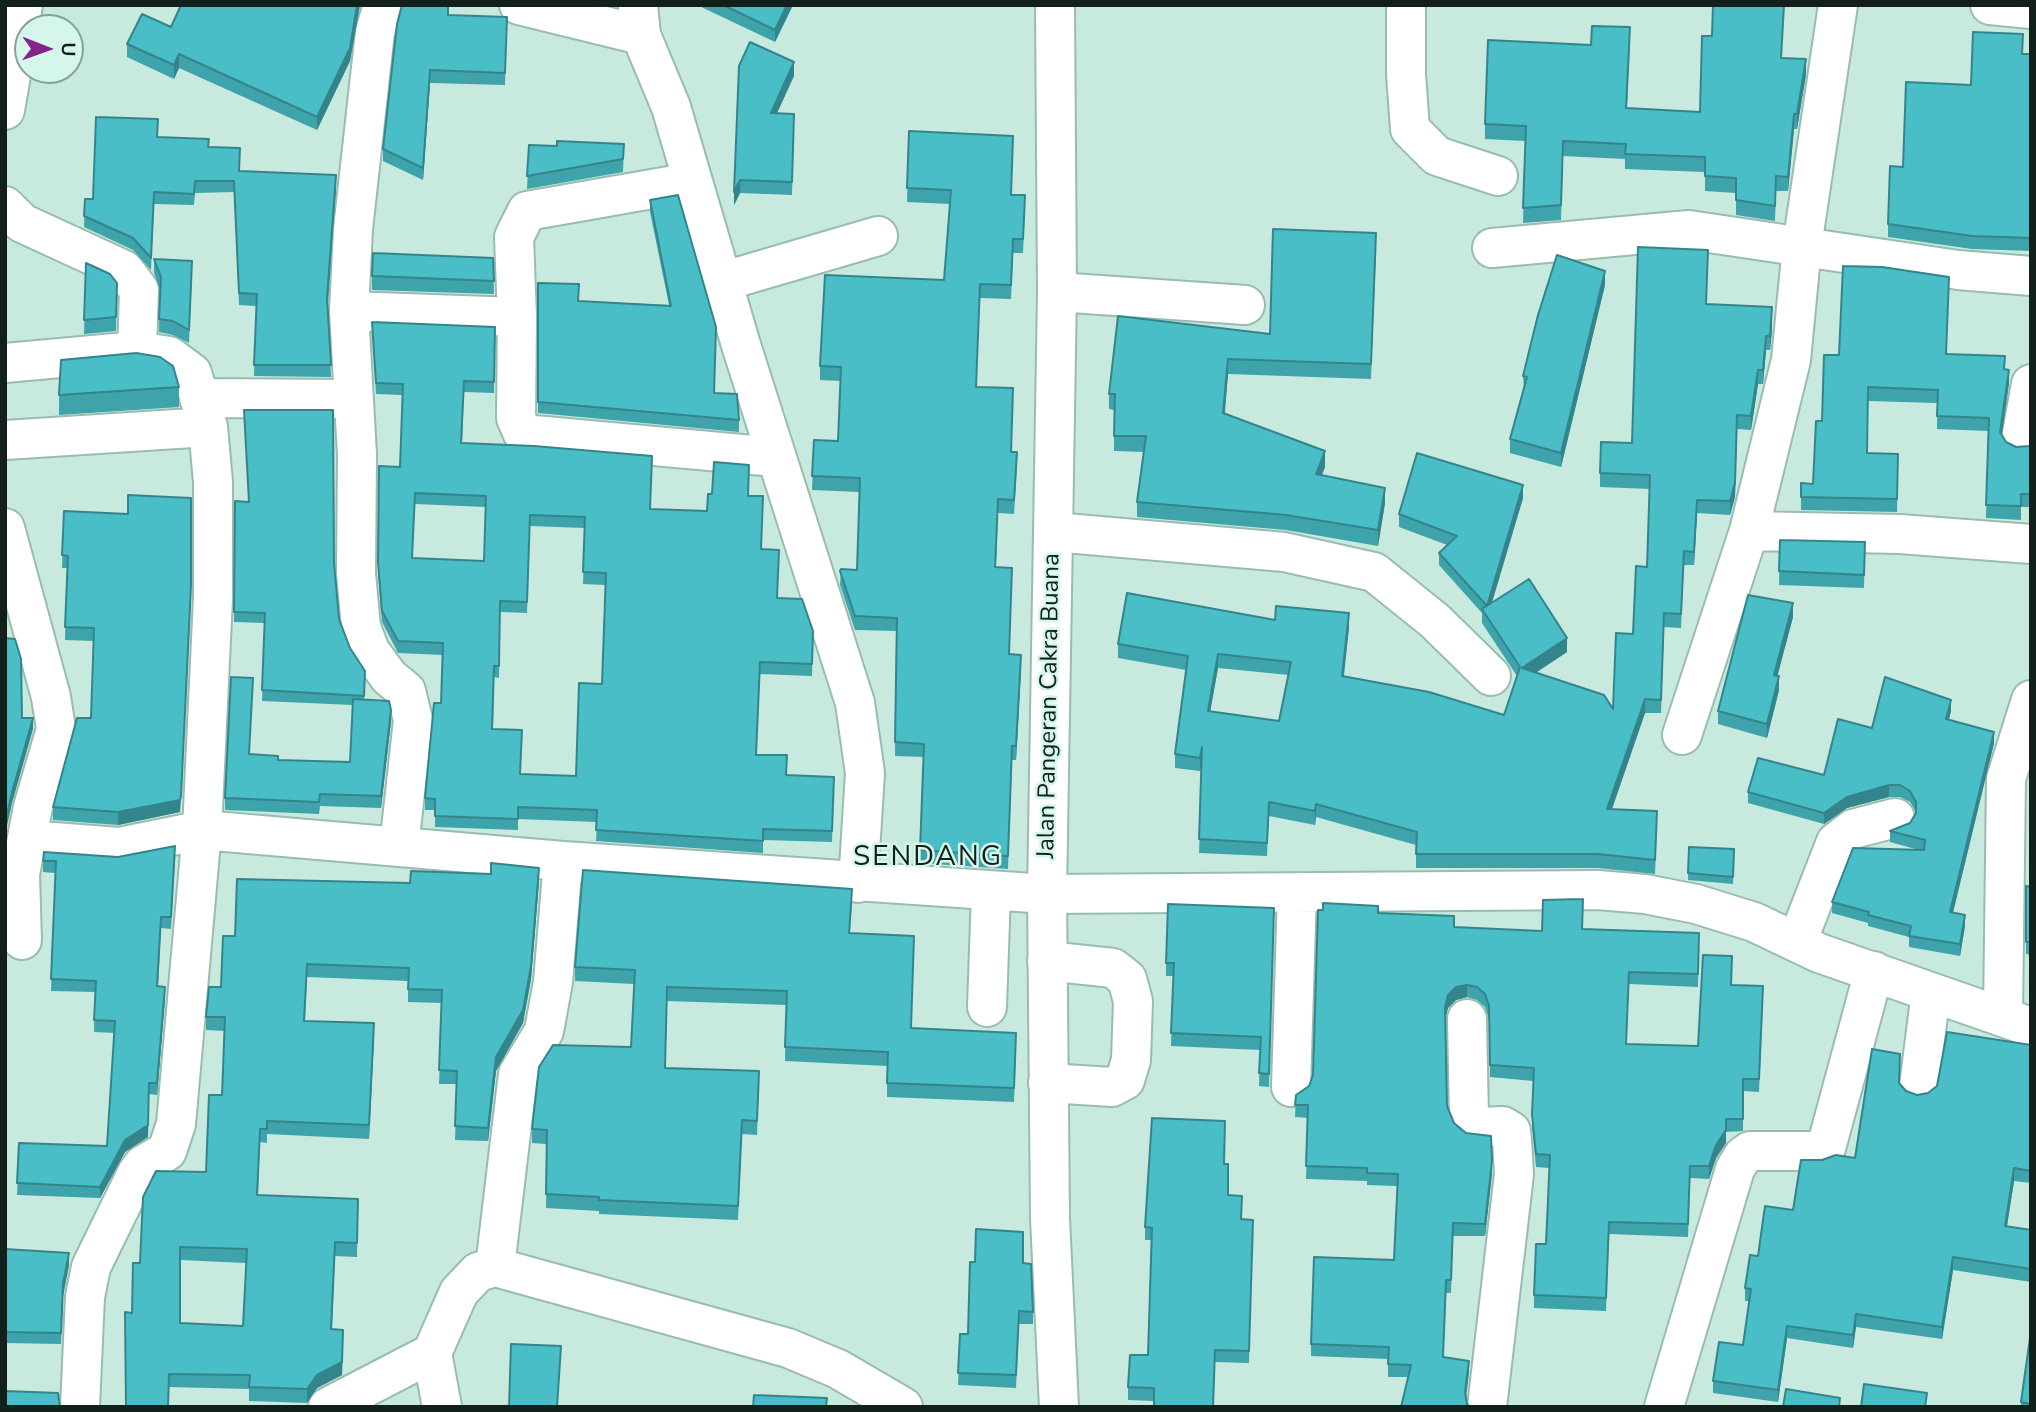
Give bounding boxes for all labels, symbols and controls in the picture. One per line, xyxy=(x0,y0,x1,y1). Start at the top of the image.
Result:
north arrow xyxy=(14,14,84,84)
text: U xyxy=(55,42,81,57)
street label: Jalan Pangeran Cakra Buana xyxy=(1033,553,1067,859)
district label: SENDANG xyxy=(854,841,1002,875)

